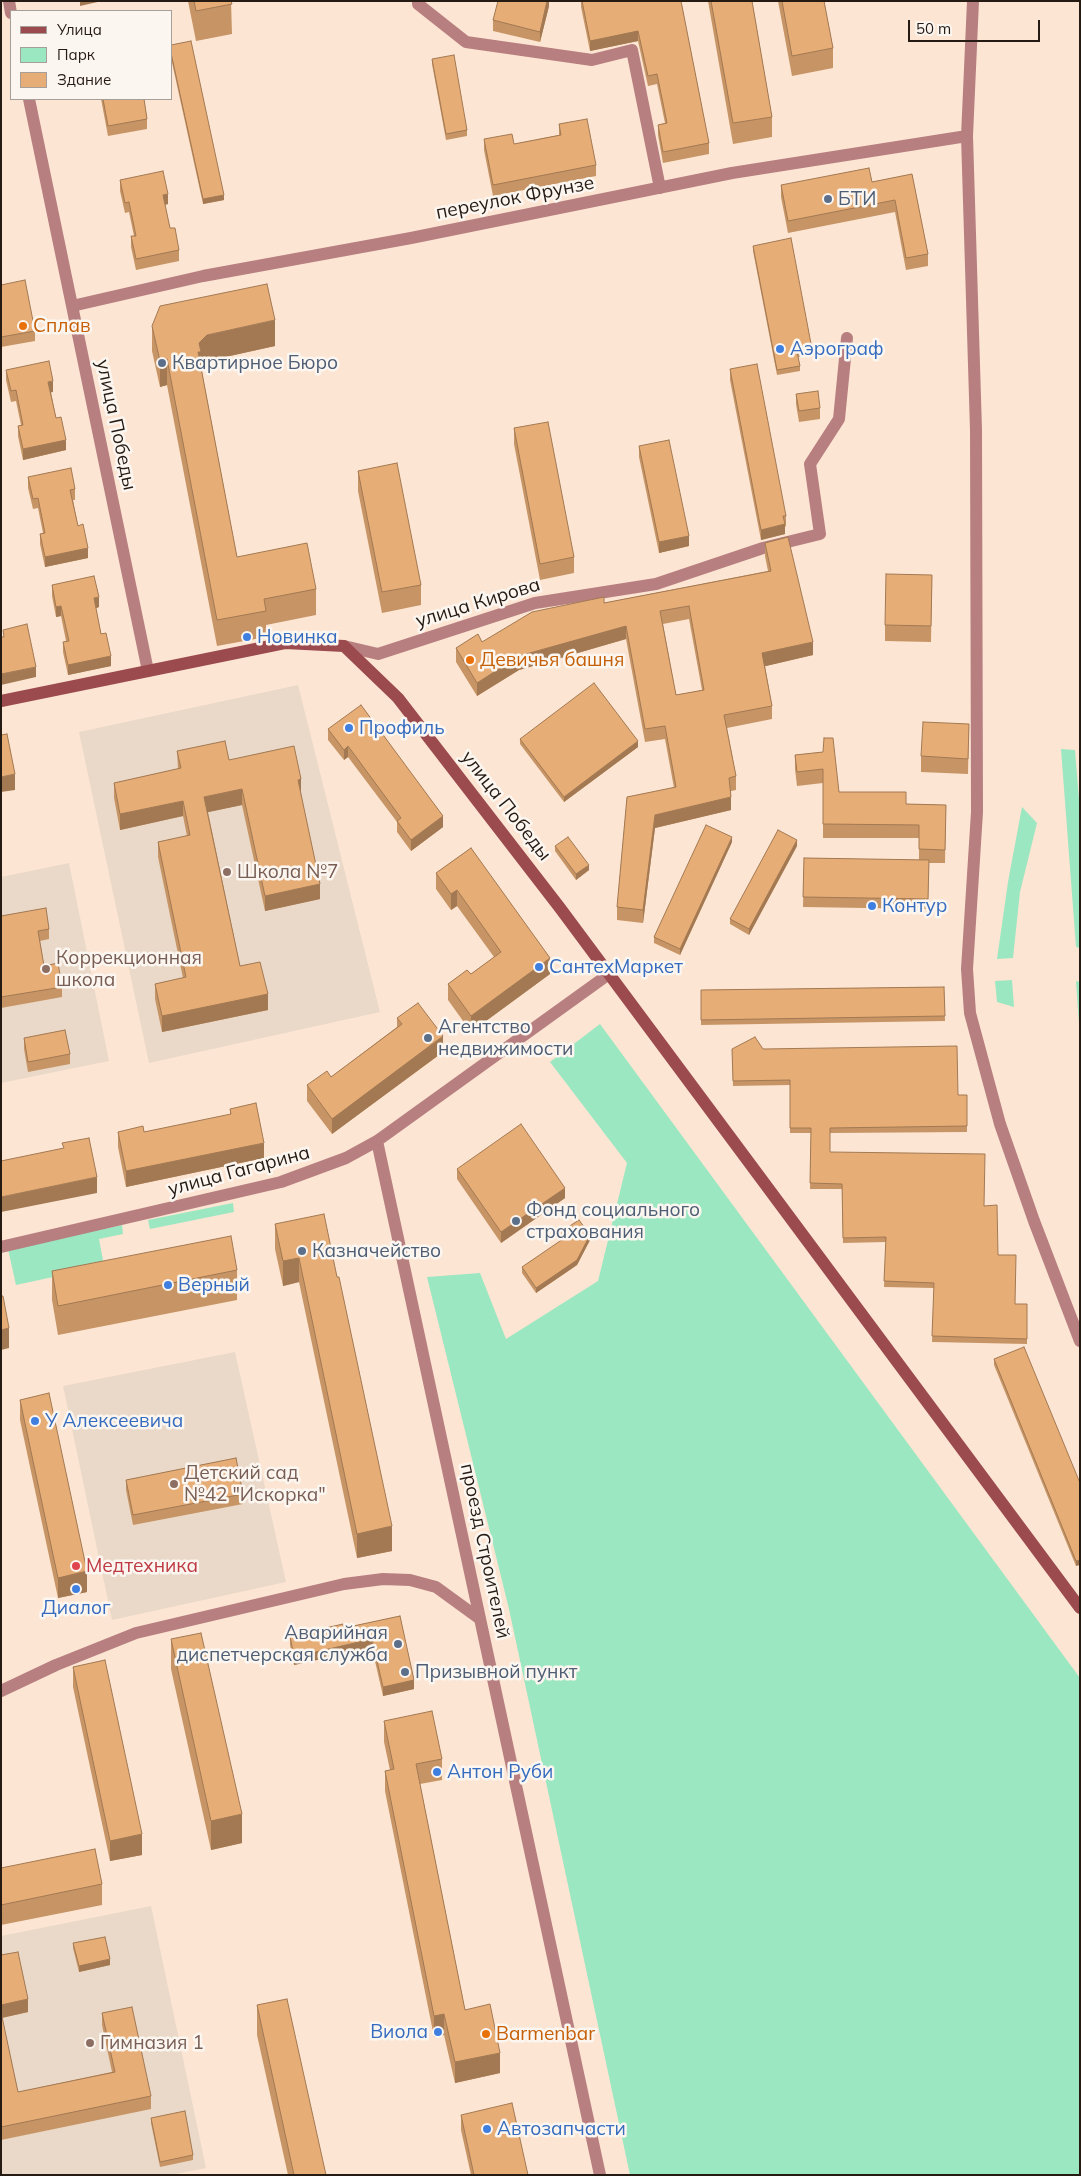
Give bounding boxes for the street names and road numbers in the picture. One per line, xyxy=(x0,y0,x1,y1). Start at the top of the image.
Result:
street label: переулок Фрунзе xyxy=(434,171,596,225)
street label: улица Победы xyxy=(91,357,141,493)
street label: улица Кирова xyxy=(413,573,543,633)
street label: улица Победы xyxy=(456,747,556,865)
street label: улица Гагарина xyxy=(166,1141,312,1201)
street label: проезд Строителей xyxy=(455,1461,515,1641)

